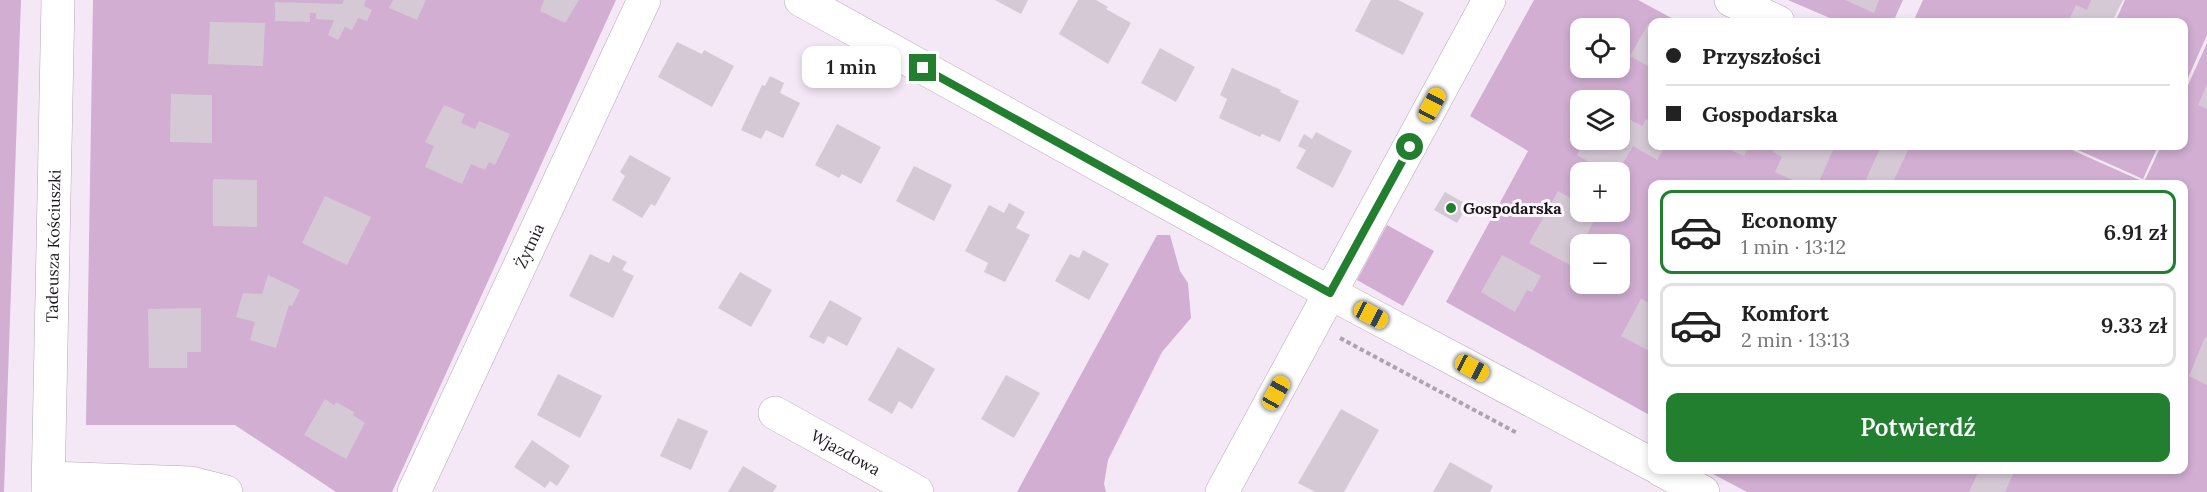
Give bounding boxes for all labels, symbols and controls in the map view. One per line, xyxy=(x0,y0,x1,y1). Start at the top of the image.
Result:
map controls xyxy=(1570,18,1630,294)
button: locate xyxy=(1570,18,1630,78)
text: Przyszłości xyxy=(1702,42,1821,70)
callout: 1 min xyxy=(803,47,902,89)
text: 1 min xyxy=(826,54,877,79)
route end xyxy=(909,54,936,81)
car xyxy=(1416,85,1448,125)
button: layers xyxy=(1570,90,1630,150)
text: Gospodarska xyxy=(1702,100,1838,128)
route start xyxy=(1396,133,1423,160)
button: + xyxy=(1570,162,1630,222)
street label: Tadeusza Kościuszki xyxy=(41,169,65,323)
place label: Gospodarska xyxy=(1463,198,1562,218)
marker: Gospodarska xyxy=(1444,201,1458,215)
icon: car xyxy=(1669,205,1723,259)
text: Economy xyxy=(1741,206,1837,234)
text: 6.91 zł xyxy=(2104,218,2167,246)
street label: Żytnia xyxy=(510,220,548,271)
button: − xyxy=(1570,234,1630,294)
text: 1 min · 13:12 xyxy=(1741,234,1846,259)
icon: car xyxy=(1669,298,1723,352)
car xyxy=(1351,299,1391,331)
text: Komfort xyxy=(1741,299,1829,327)
text: 9.33 zł xyxy=(2101,311,2167,339)
text: 2 min · 13:13 xyxy=(1741,327,1850,352)
car xyxy=(1452,352,1492,384)
car xyxy=(1259,373,1293,413)
button: Potwierdź xyxy=(1666,393,2170,462)
street label: Wjazdowa xyxy=(808,425,884,480)

